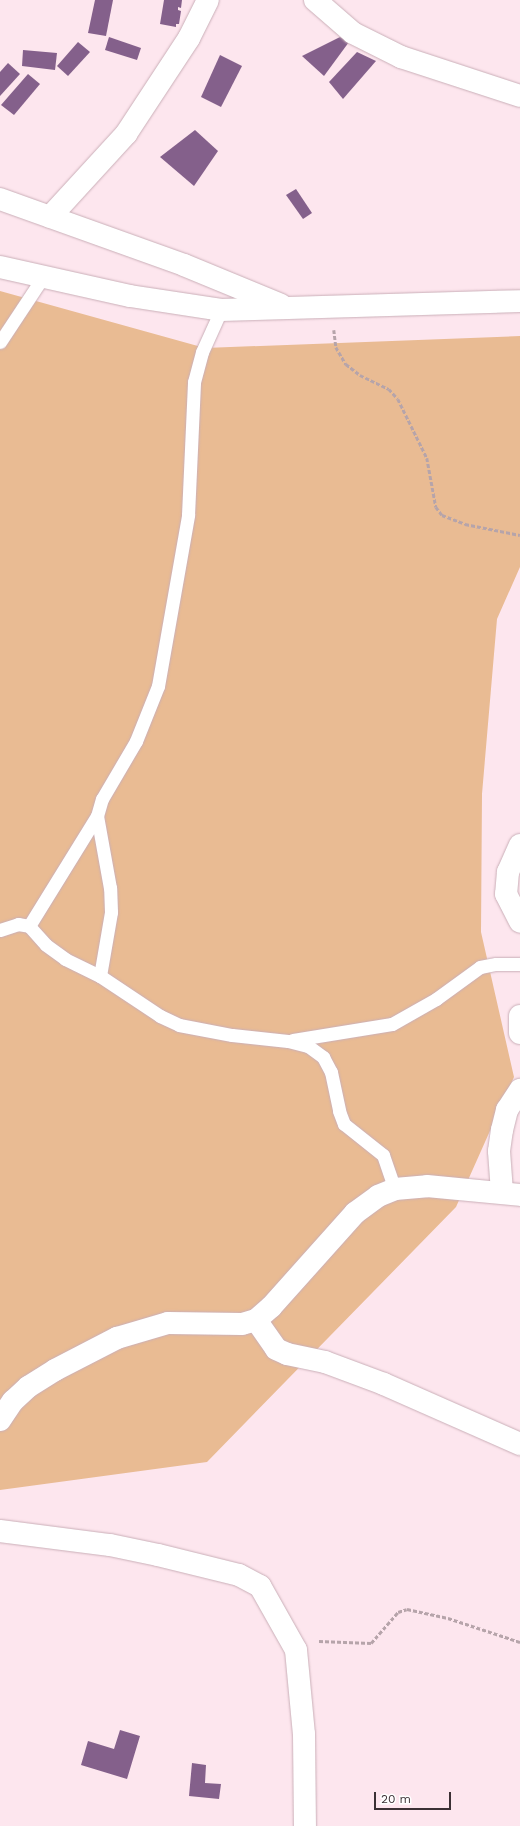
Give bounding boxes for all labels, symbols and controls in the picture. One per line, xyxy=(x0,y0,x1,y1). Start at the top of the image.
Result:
scale bar xyxy=(376,1784,453,1810)
text: 20 m xyxy=(381,1792,411,1806)

